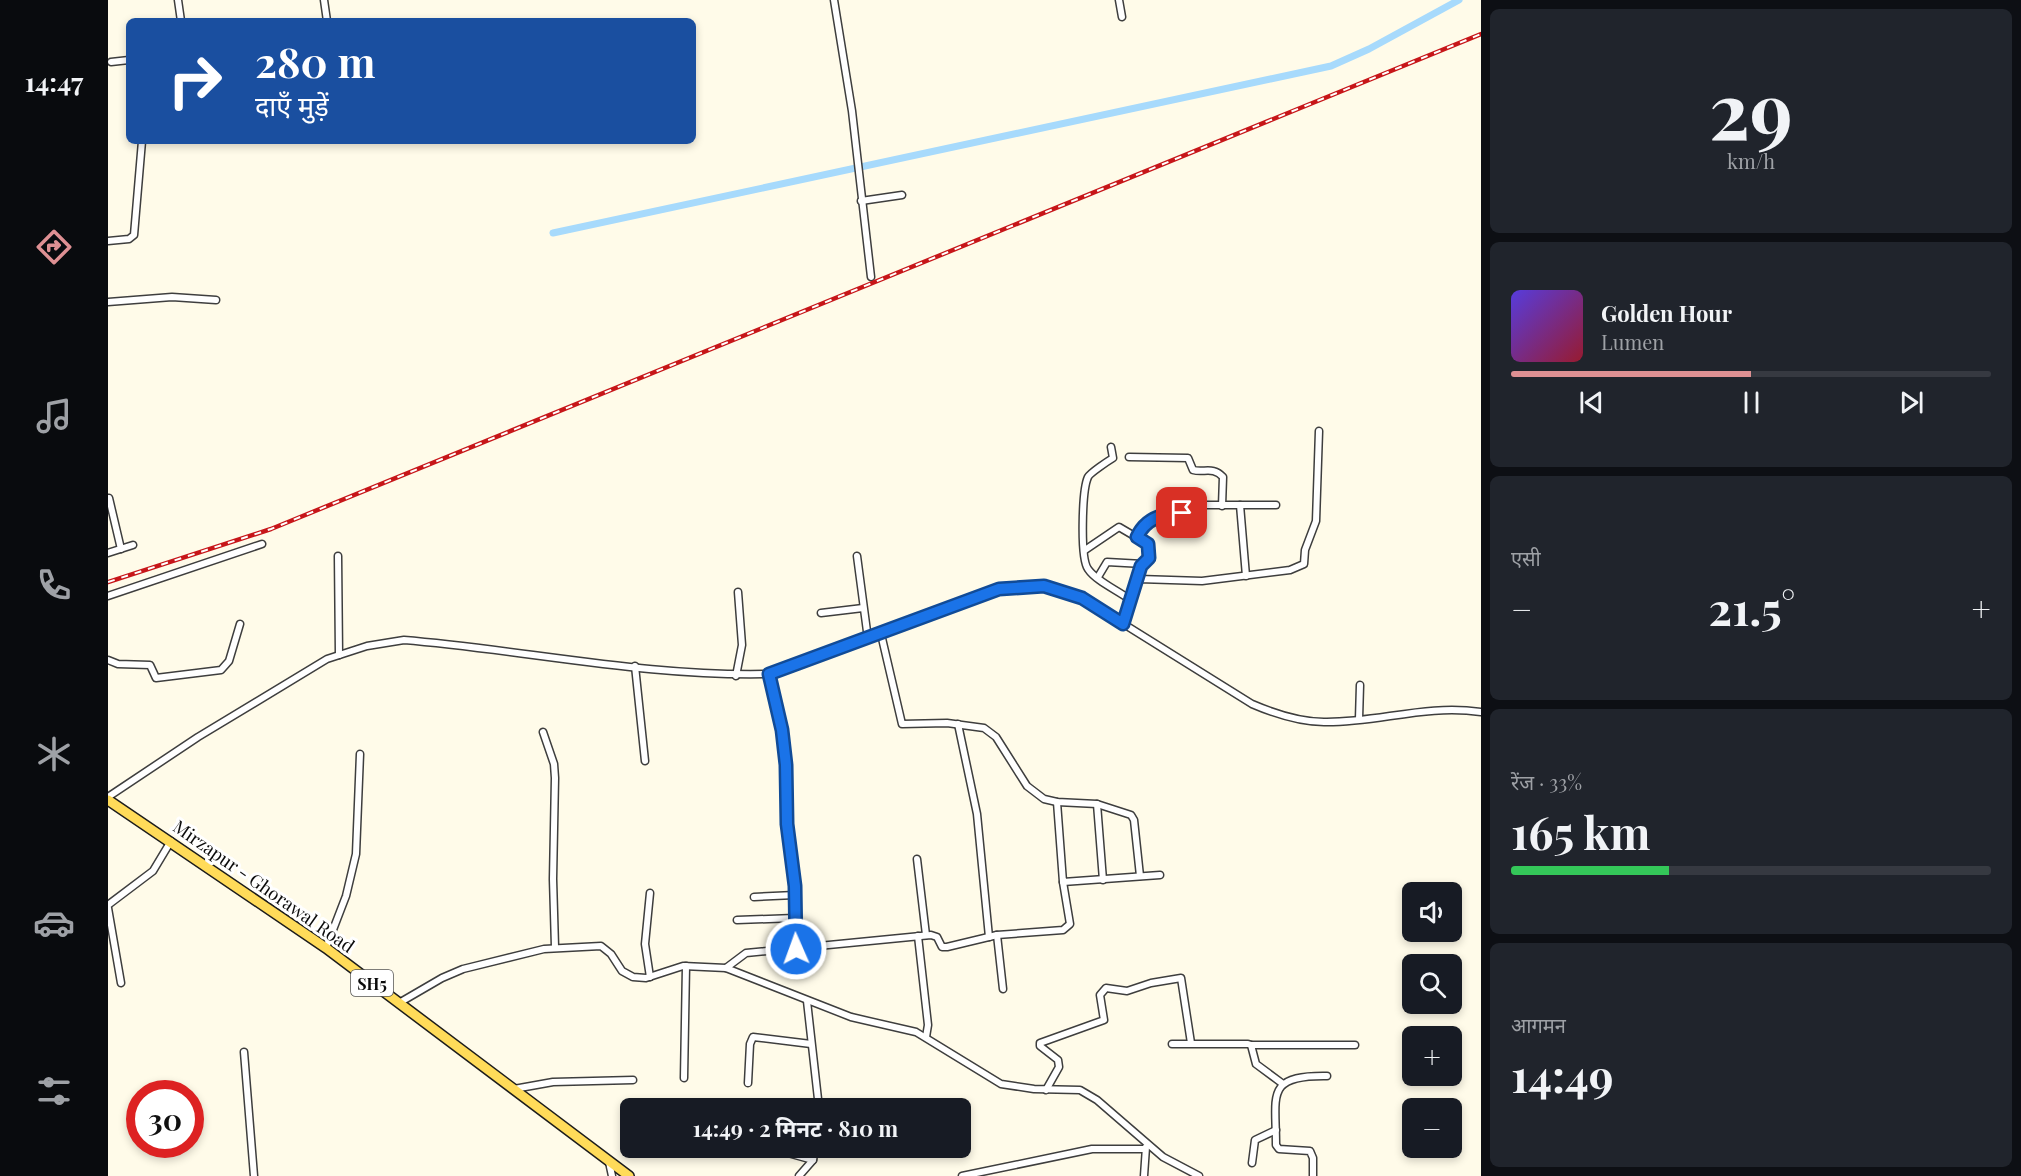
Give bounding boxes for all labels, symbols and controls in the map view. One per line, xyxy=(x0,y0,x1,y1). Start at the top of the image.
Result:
text: 280 m xyxy=(255,33,375,89)
icon: right xyxy=(156,42,234,120)
text: 29 xyxy=(1709,56,1793,160)
text: 14:47 xyxy=(25,63,83,99)
text: दाएँ मुड़ें xyxy=(255,87,329,123)
text: km/h xyxy=(1727,147,1775,174)
icon: directions xyxy=(33,226,75,268)
text: Golden Hour xyxy=(1601,298,1732,328)
text: Lumen xyxy=(1601,328,1664,355)
icon: previous xyxy=(1575,386,1608,419)
icon: pause xyxy=(1735,386,1768,419)
icon: next xyxy=(1895,386,1928,419)
icon: music xyxy=(33,395,75,437)
pin xyxy=(1156,487,1207,538)
icon: arrive xyxy=(1165,496,1198,529)
text: एसी xyxy=(1511,544,1541,571)
icon: phone xyxy=(33,564,75,606)
text: 21.5° xyxy=(1709,577,1795,637)
text: − xyxy=(1511,586,1532,630)
text: + xyxy=(1972,586,1991,630)
icon: climate xyxy=(33,733,75,775)
text: रेंज · 33% xyxy=(1511,768,1582,795)
text: 165 km xyxy=(1511,801,1650,861)
street label: Mirzapur - Ghorawal Road xyxy=(169,814,360,958)
map controls xyxy=(1402,882,1462,1158)
button: sound xyxy=(1402,882,1462,942)
icon: car xyxy=(33,902,75,944)
position arrow xyxy=(764,917,828,981)
button: search xyxy=(1402,954,1462,1014)
road number: SH5 xyxy=(351,970,393,996)
text: आगमन xyxy=(1511,1011,1566,1038)
button: + xyxy=(1402,1026,1462,1086)
text: 14:49 xyxy=(1511,1044,1614,1104)
icon: filters xyxy=(33,1070,75,1112)
speed limit sign: 30 xyxy=(126,1080,204,1158)
button: − xyxy=(1402,1098,1462,1158)
text: 14:49 · 2 मिनट · 810 m xyxy=(693,1113,898,1143)

